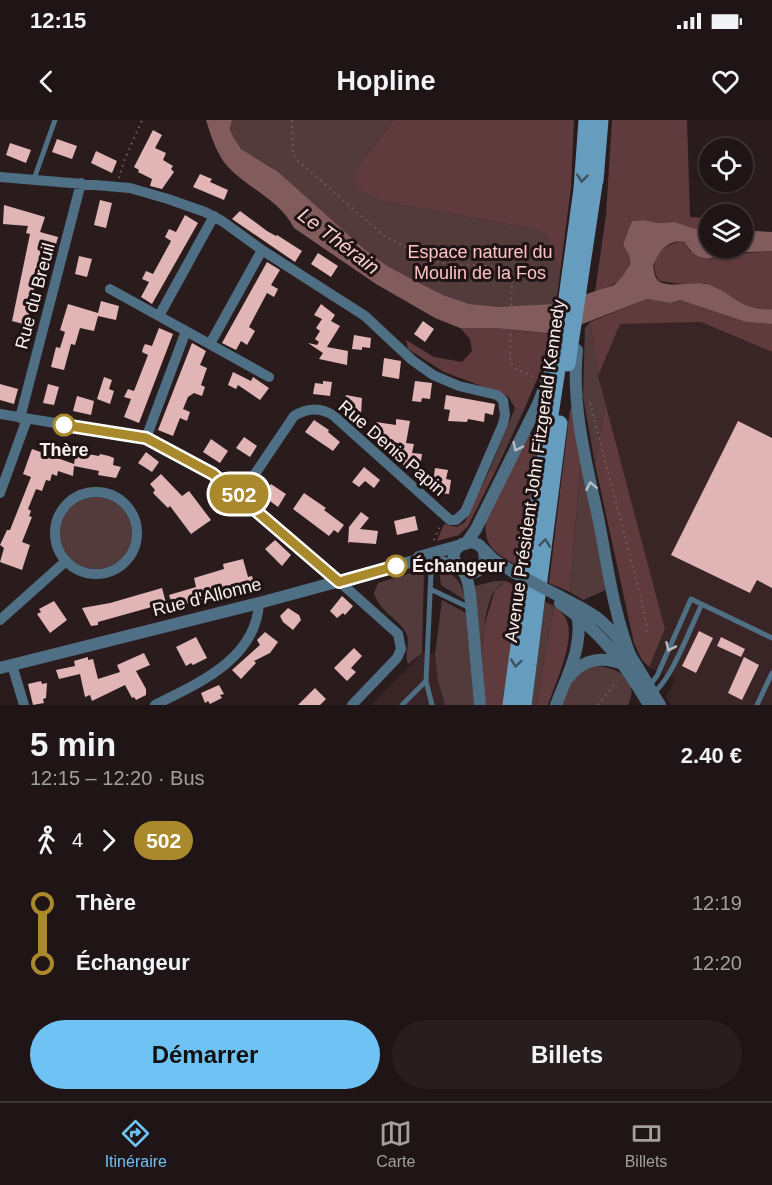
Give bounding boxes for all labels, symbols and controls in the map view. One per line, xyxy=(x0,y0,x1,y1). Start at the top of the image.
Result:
text: 12:15 xyxy=(30,8,86,33)
icon: back xyxy=(30,65,63,98)
icon: heart xyxy=(709,65,742,98)
text: Hopline xyxy=(337,66,436,96)
map controls xyxy=(699,138,753,258)
button: locate xyxy=(699,138,753,192)
one-way arrow xyxy=(576,174,589,183)
water label: Le Thérain xyxy=(294,203,384,279)
button: layers xyxy=(699,204,753,258)
street label: Rue du Breuil xyxy=(11,241,59,351)
park label: Espace naturel du Moulin de la Fos xyxy=(407,242,553,283)
street label: Avenue Président John Fitzgerald Kennedy xyxy=(501,298,569,644)
street label: Rue Denis Papin xyxy=(334,396,450,500)
marker: Thère xyxy=(53,414,75,436)
place label: Thère xyxy=(39,440,89,460)
one-way arrow xyxy=(513,441,524,452)
line badge: 502 xyxy=(204,474,274,514)
one-way arrow xyxy=(585,481,598,491)
text: 502 xyxy=(221,483,257,506)
one-way arrow xyxy=(538,538,550,547)
marker: Échangeur xyxy=(385,555,407,577)
place label: Échangeur xyxy=(412,555,505,576)
street label: Rue d'Allonne xyxy=(150,574,264,620)
one-way arrow xyxy=(665,641,677,652)
one-way arrow xyxy=(510,658,522,667)
text: 5 min xyxy=(30,726,116,763)
text: 2.40 € xyxy=(681,743,742,768)
text: 12:15 – 12:20 · Bus xyxy=(30,767,205,789)
icon: walk xyxy=(30,824,63,857)
icon: forward xyxy=(92,824,125,857)
text: 4 xyxy=(72,829,83,851)
text: 502 xyxy=(146,829,181,852)
text: Thère xyxy=(76,890,136,915)
text: 12:19 xyxy=(692,892,742,914)
text: Échangeur xyxy=(76,950,190,975)
text: 12:20 xyxy=(692,952,742,974)
button: Démarrer xyxy=(30,1020,380,1089)
button: Billets xyxy=(392,1020,742,1089)
tab: Itinéraire xyxy=(105,1117,167,1171)
tab: Carte xyxy=(376,1117,415,1171)
tab: Billets xyxy=(625,1117,667,1171)

